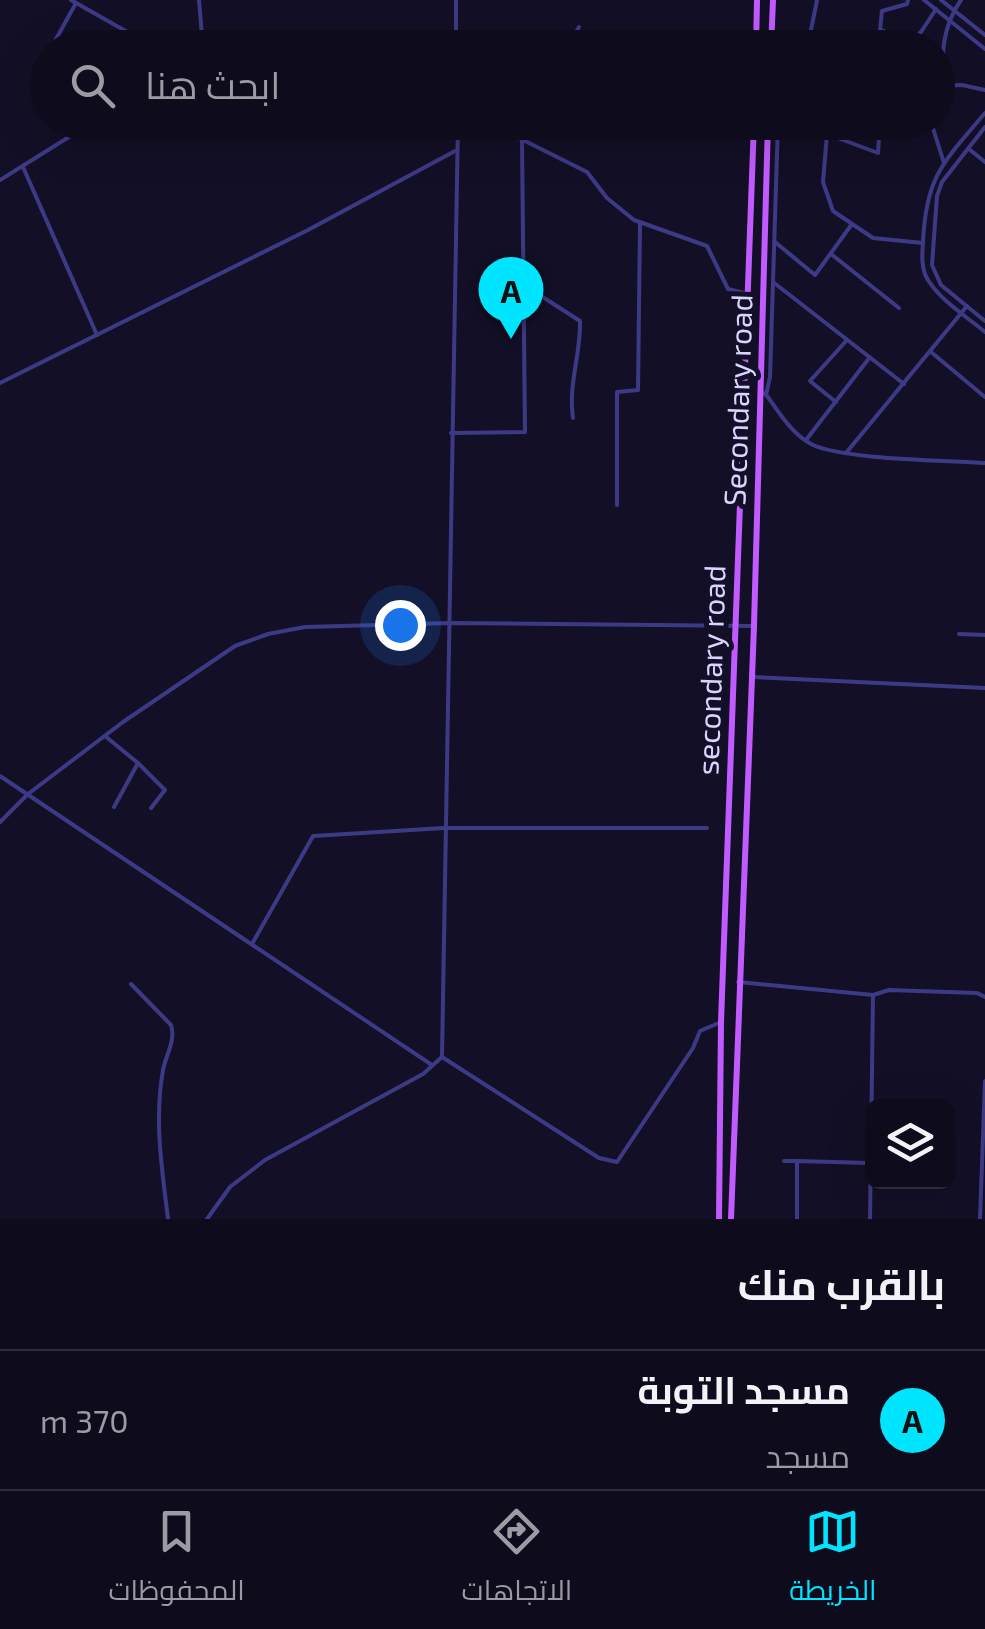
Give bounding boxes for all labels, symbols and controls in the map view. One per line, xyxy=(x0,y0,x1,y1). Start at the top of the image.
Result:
search box xyxy=(30,30,955,140)
icon: search xyxy=(65,58,120,113)
text: ابحث هنا xyxy=(145,61,280,107)
pin: A xyxy=(478,256,544,339)
street label: Secondary road xyxy=(715,294,759,506)
street label: secondary road xyxy=(688,564,732,776)
your location xyxy=(375,600,426,651)
map controls xyxy=(865,1099,955,1189)
button: layers xyxy=(865,1099,955,1189)
text: بالقرب منك xyxy=(738,1258,945,1308)
text: مسجد التوبة xyxy=(637,1366,850,1412)
text: 370 m xyxy=(40,1401,129,1439)
text: A xyxy=(902,1401,923,1439)
text: مسجد xyxy=(766,1436,850,1474)
tab: المحفوظات xyxy=(108,1504,245,1616)
tab: الاتجاهات xyxy=(462,1504,572,1616)
tab: الخريطة xyxy=(789,1504,877,1616)

